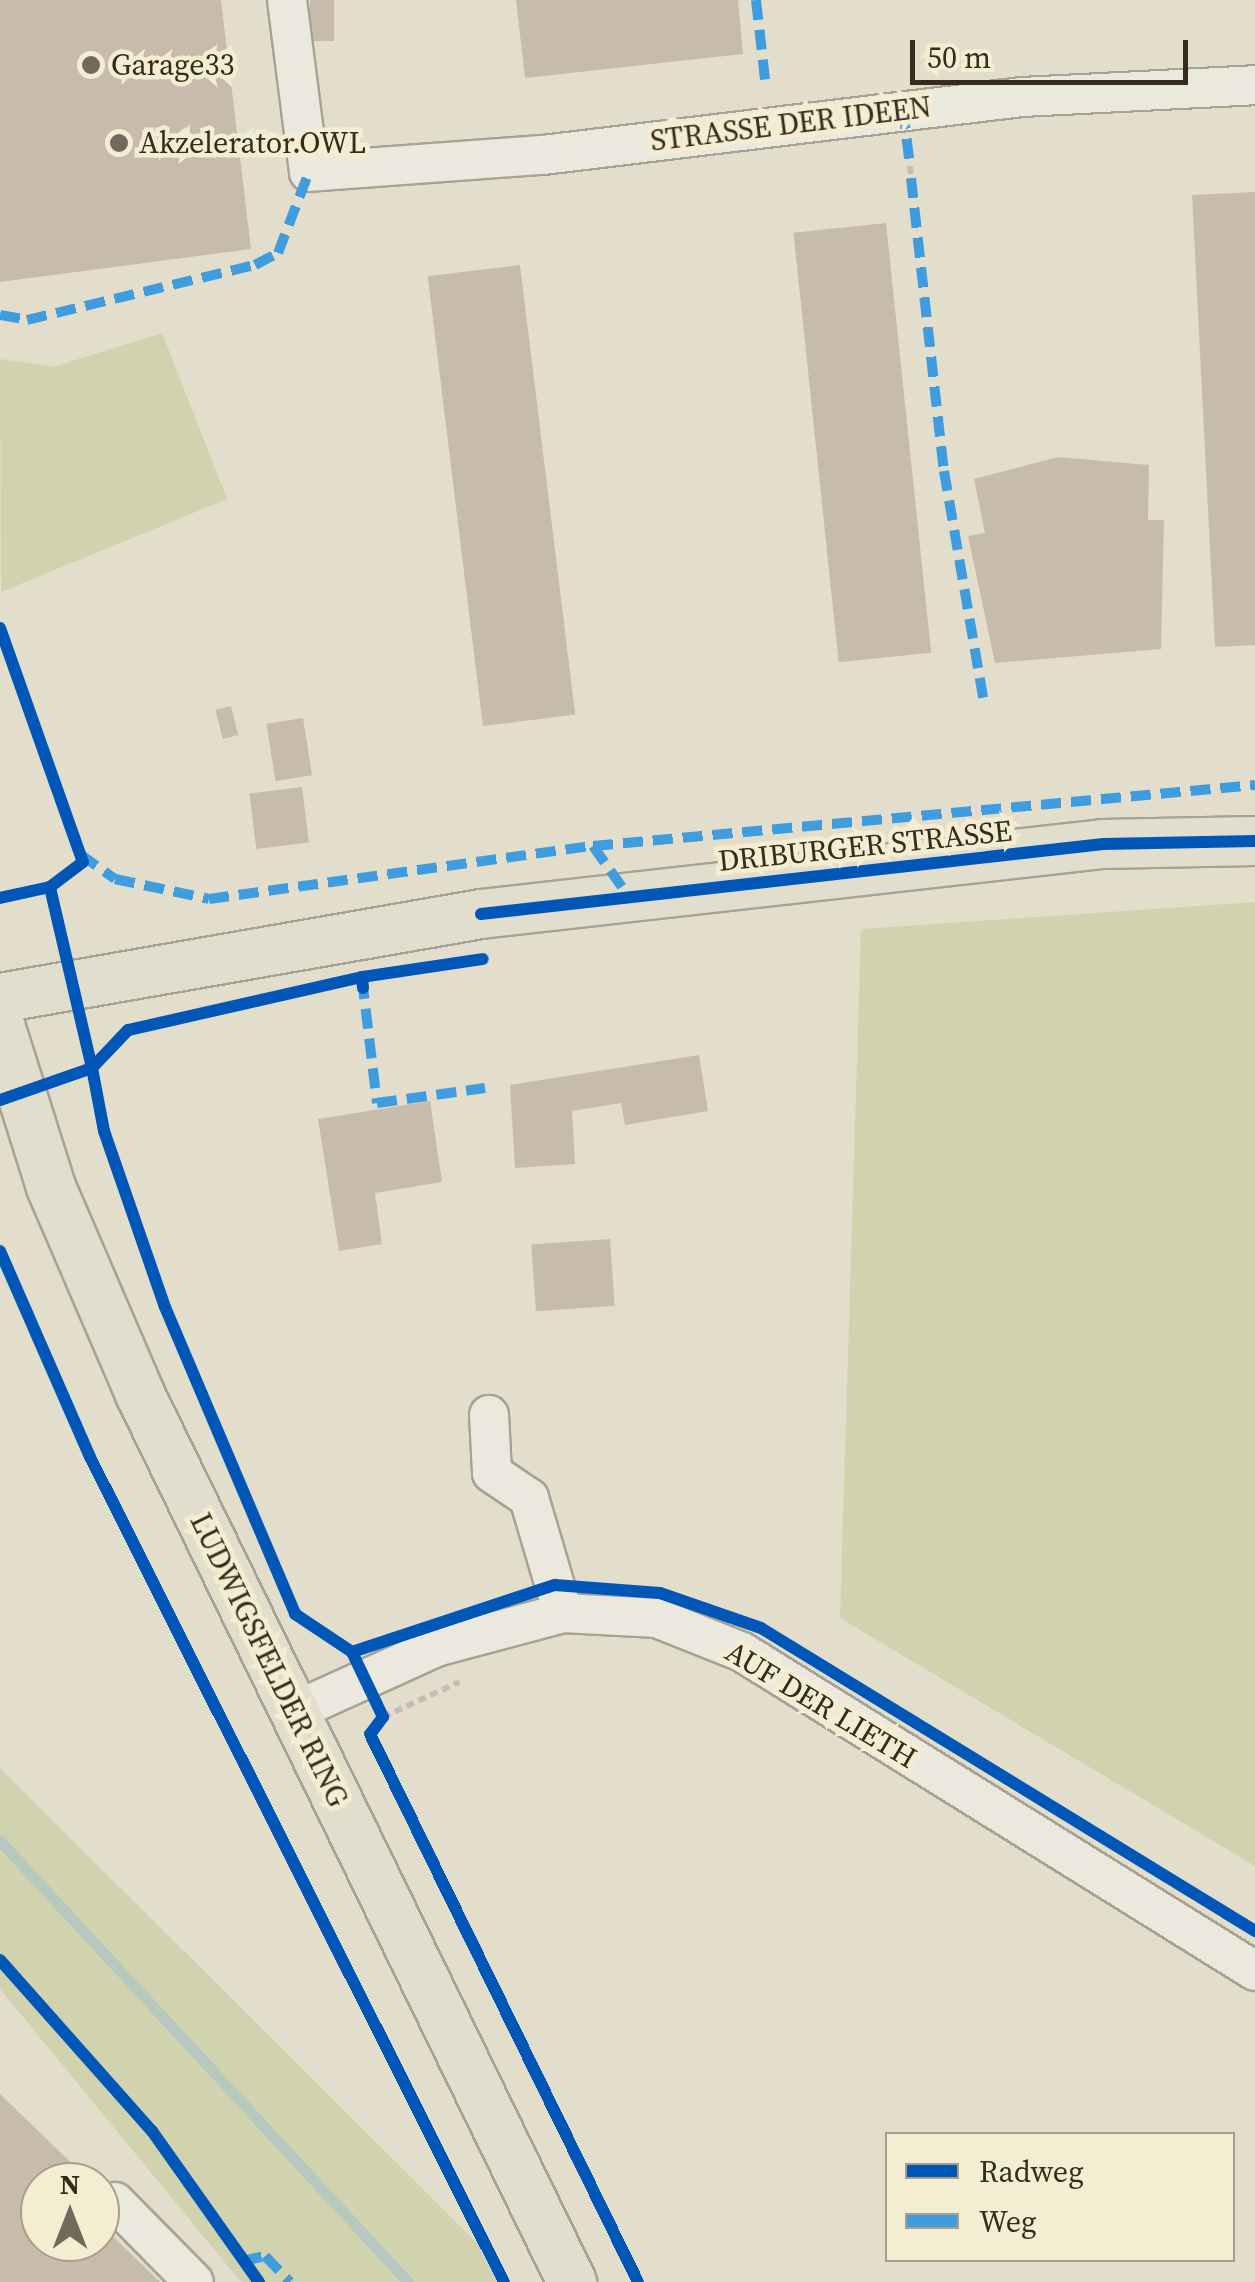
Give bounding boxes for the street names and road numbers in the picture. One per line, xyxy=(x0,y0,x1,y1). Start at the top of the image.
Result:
street label: STRASSE DER IDEEN xyxy=(648,89,934,159)
street label: DRIBURGER STRASSE xyxy=(716,813,1014,879)
street label: LUDWIGSFELDER RING xyxy=(182,1507,356,1813)
street label: AUF DER LIETH xyxy=(719,1634,923,1776)

